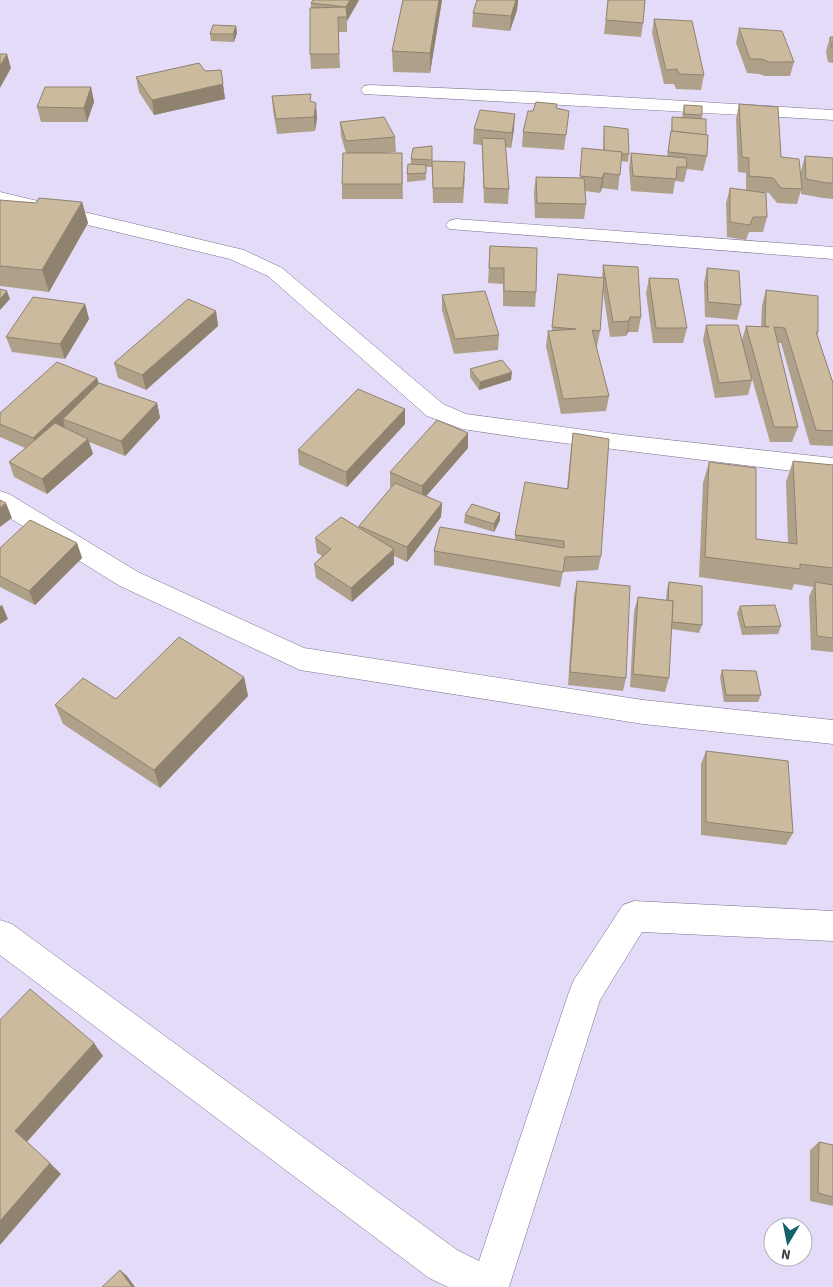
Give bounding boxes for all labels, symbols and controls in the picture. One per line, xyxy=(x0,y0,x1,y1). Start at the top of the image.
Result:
north arrow xyxy=(763,1217,813,1267)
text: N xyxy=(780,1243,792,1264)

